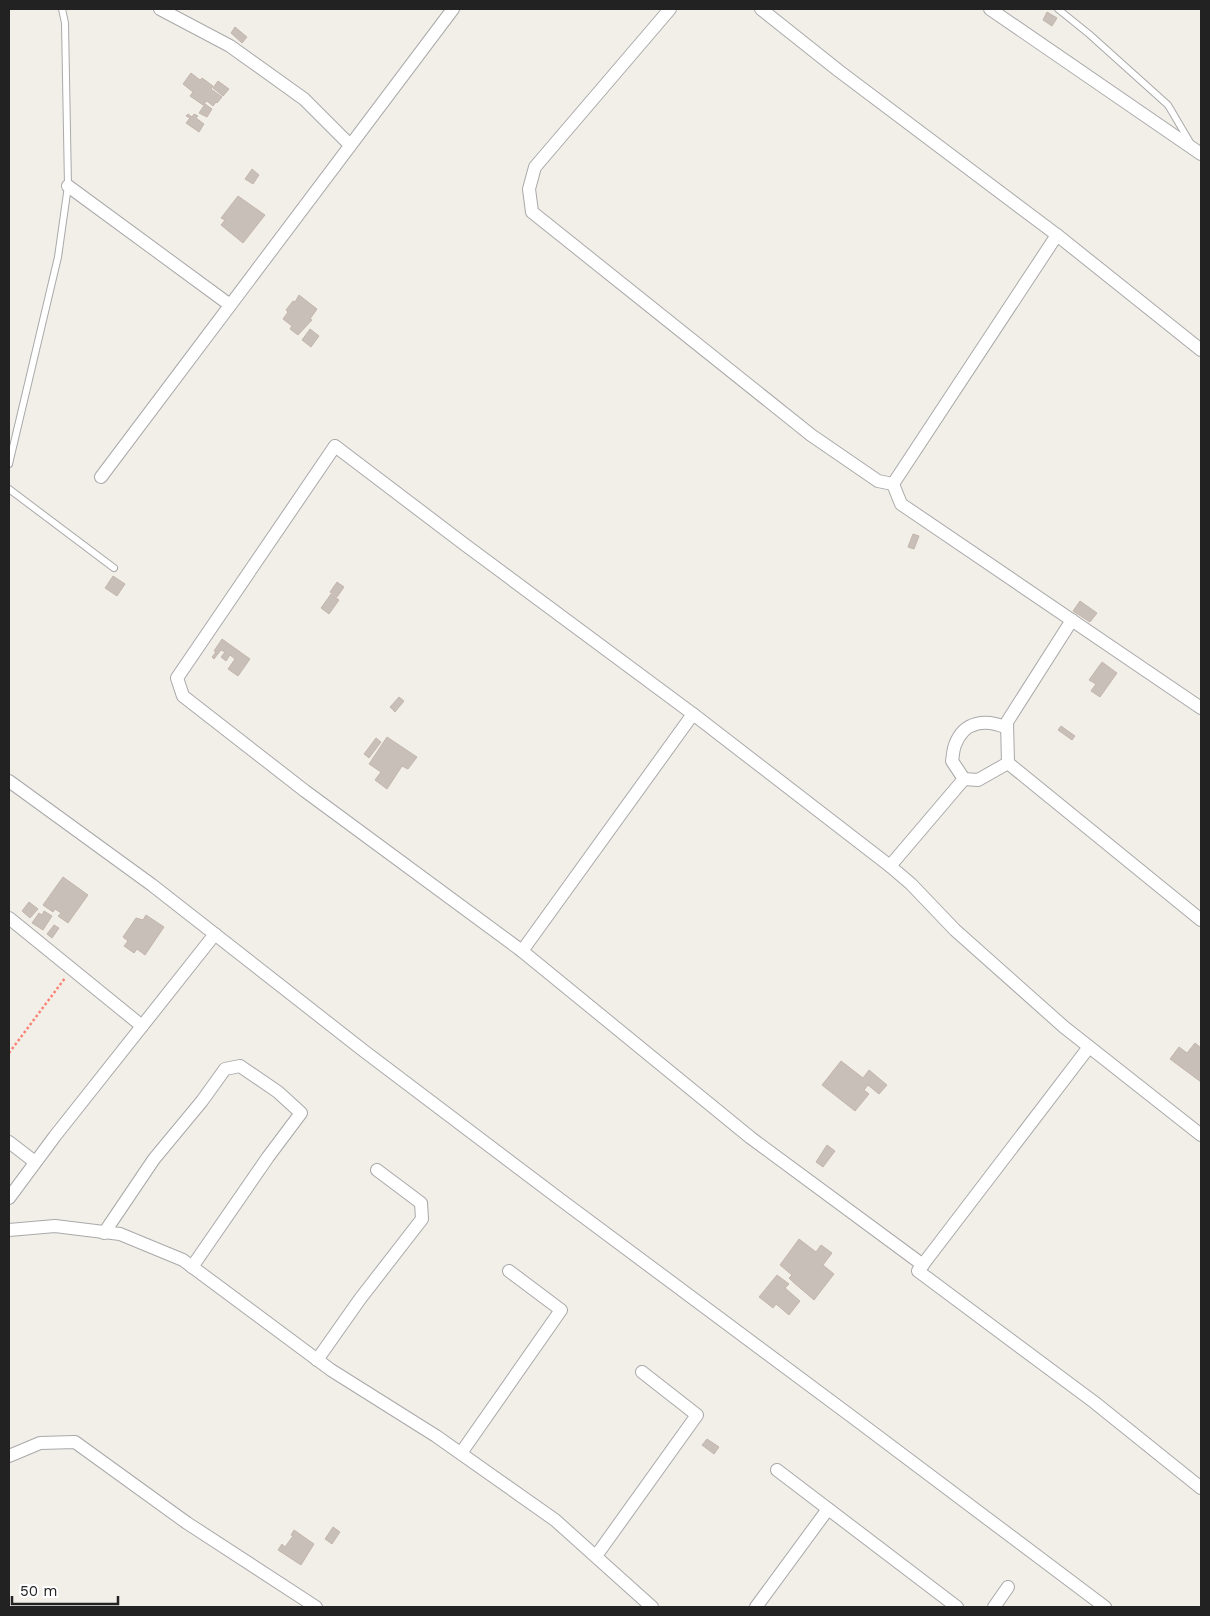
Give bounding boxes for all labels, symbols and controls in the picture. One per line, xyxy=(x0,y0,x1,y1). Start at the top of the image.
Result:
scale bar xyxy=(12,1574,119,1606)
text: 50 m xyxy=(20,1582,57,1600)

